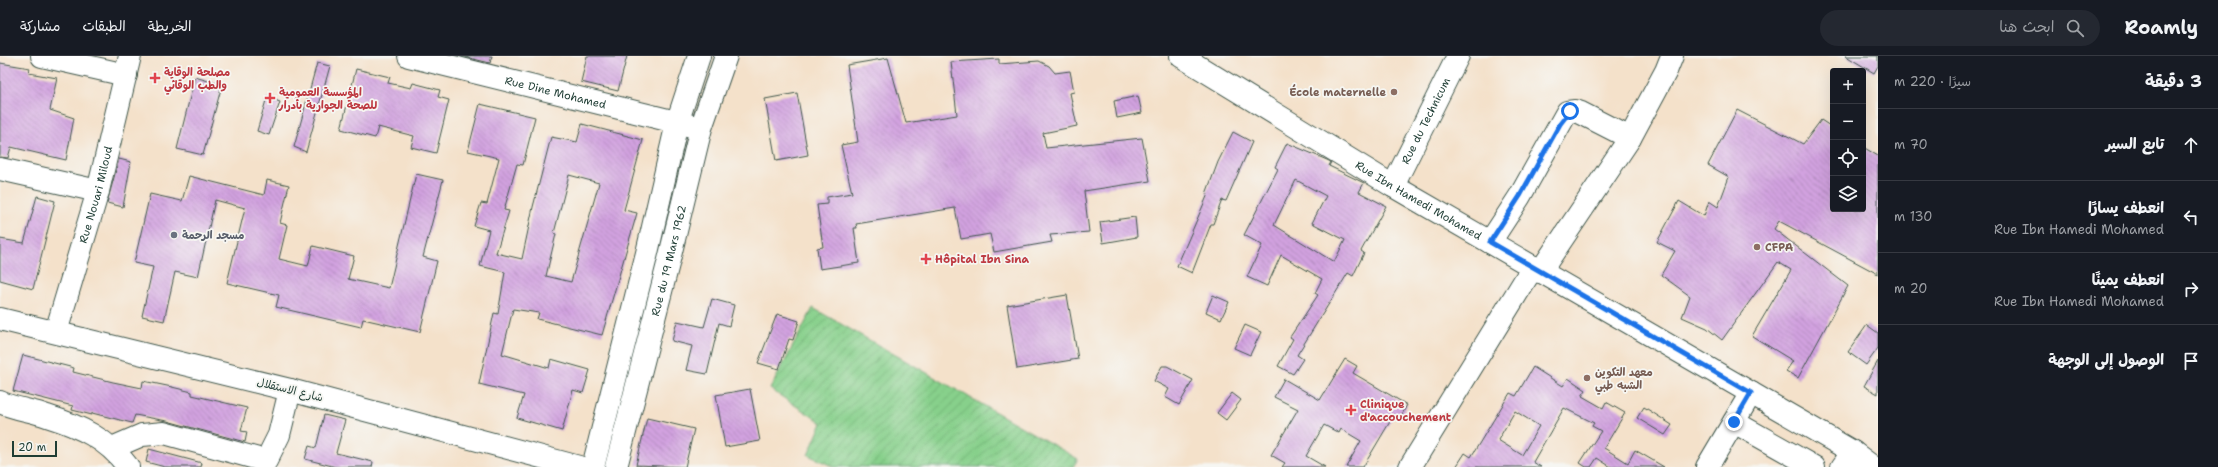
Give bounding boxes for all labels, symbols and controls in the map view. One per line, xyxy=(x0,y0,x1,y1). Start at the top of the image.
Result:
search box xyxy=(1820,10,2100,46)
text: Roamly xyxy=(2124,15,2198,40)
text: مشاركة xyxy=(20,17,60,35)
text: الطبقات xyxy=(82,17,126,35)
text: الخريطة xyxy=(148,17,191,35)
text: ابحث هنا xyxy=(1999,17,2054,37)
icon: search xyxy=(2064,17,2086,39)
place label: مصلحة الوقاية والطب الوقائي xyxy=(164,65,230,95)
map controls xyxy=(1830,68,1866,212)
button: + xyxy=(1830,68,1866,104)
text: 3 دقيقة xyxy=(2145,70,2202,92)
marker: مصلحة الوقاية والطب الوقائي xyxy=(149,72,161,84)
street label: Rue Dine Mohamed xyxy=(503,73,608,112)
text: سيرًا · 220 m xyxy=(1894,73,1971,90)
street label: Rue du Technicum xyxy=(1398,74,1454,166)
place label: École maternelle xyxy=(1289,84,1386,100)
place label: المؤسسة العمومية للصحة الجوارية بأدرار xyxy=(278,85,377,113)
marker: École maternelle xyxy=(1389,87,1399,97)
marker: المؤسسة العمومية للصحة الجوارية بأدرار xyxy=(264,92,276,104)
route start xyxy=(1561,102,1579,120)
button: − xyxy=(1830,104,1866,140)
text: تابع السير xyxy=(2105,134,2164,154)
icon: ahead xyxy=(2180,134,2202,156)
text: 70 m xyxy=(1894,136,1928,153)
button: locate xyxy=(1830,140,1866,176)
street label: Rue Nouari Miloud xyxy=(75,145,116,245)
street label: Rue Ibn Hamedi Mohamed xyxy=(1353,157,1484,243)
button: layers xyxy=(1830,176,1866,212)
text: انعطف يسارًا xyxy=(2088,198,2164,218)
street label: Rue du 19 Mars 1962 xyxy=(647,204,690,318)
icon: left xyxy=(2180,206,2202,228)
text: 130 m xyxy=(1894,208,1932,225)
text: Rue Ibn Hamedi Mohamed xyxy=(1994,221,2164,238)
place label: مسجد الرحمة xyxy=(182,228,244,243)
marker: مسجد الرحمة xyxy=(169,230,179,240)
place label: CFPA xyxy=(1765,240,1794,255)
marker: CFPA xyxy=(1752,242,1762,252)
place label: Hôpital Ibn Sina xyxy=(935,252,1030,267)
marker: Hôpital Ibn Sina xyxy=(920,253,932,265)
text: انعطف يمينًا xyxy=(2092,270,2164,290)
icon: right xyxy=(2180,278,2202,300)
text: 20 m xyxy=(1894,280,1927,297)
text: Rue Ibn Hamedi Mohamed xyxy=(1994,293,2164,310)
text: الوصول إلى الوجهة xyxy=(2048,350,2164,370)
icon: arrive xyxy=(2180,350,2202,372)
place label: معهد التكوين الشبه طبي xyxy=(1595,365,1653,395)
marker: معهد التكوين الشبه طبي xyxy=(1582,373,1592,383)
street label: شارع الاستقلال xyxy=(255,375,325,406)
place label: Clinique d'accouchement xyxy=(1360,397,1452,425)
marker: Clinique d'accouchement xyxy=(1345,404,1357,416)
route end xyxy=(1725,413,1743,431)
scale bar xyxy=(12,439,57,458)
text: 20 m xyxy=(18,440,46,455)

